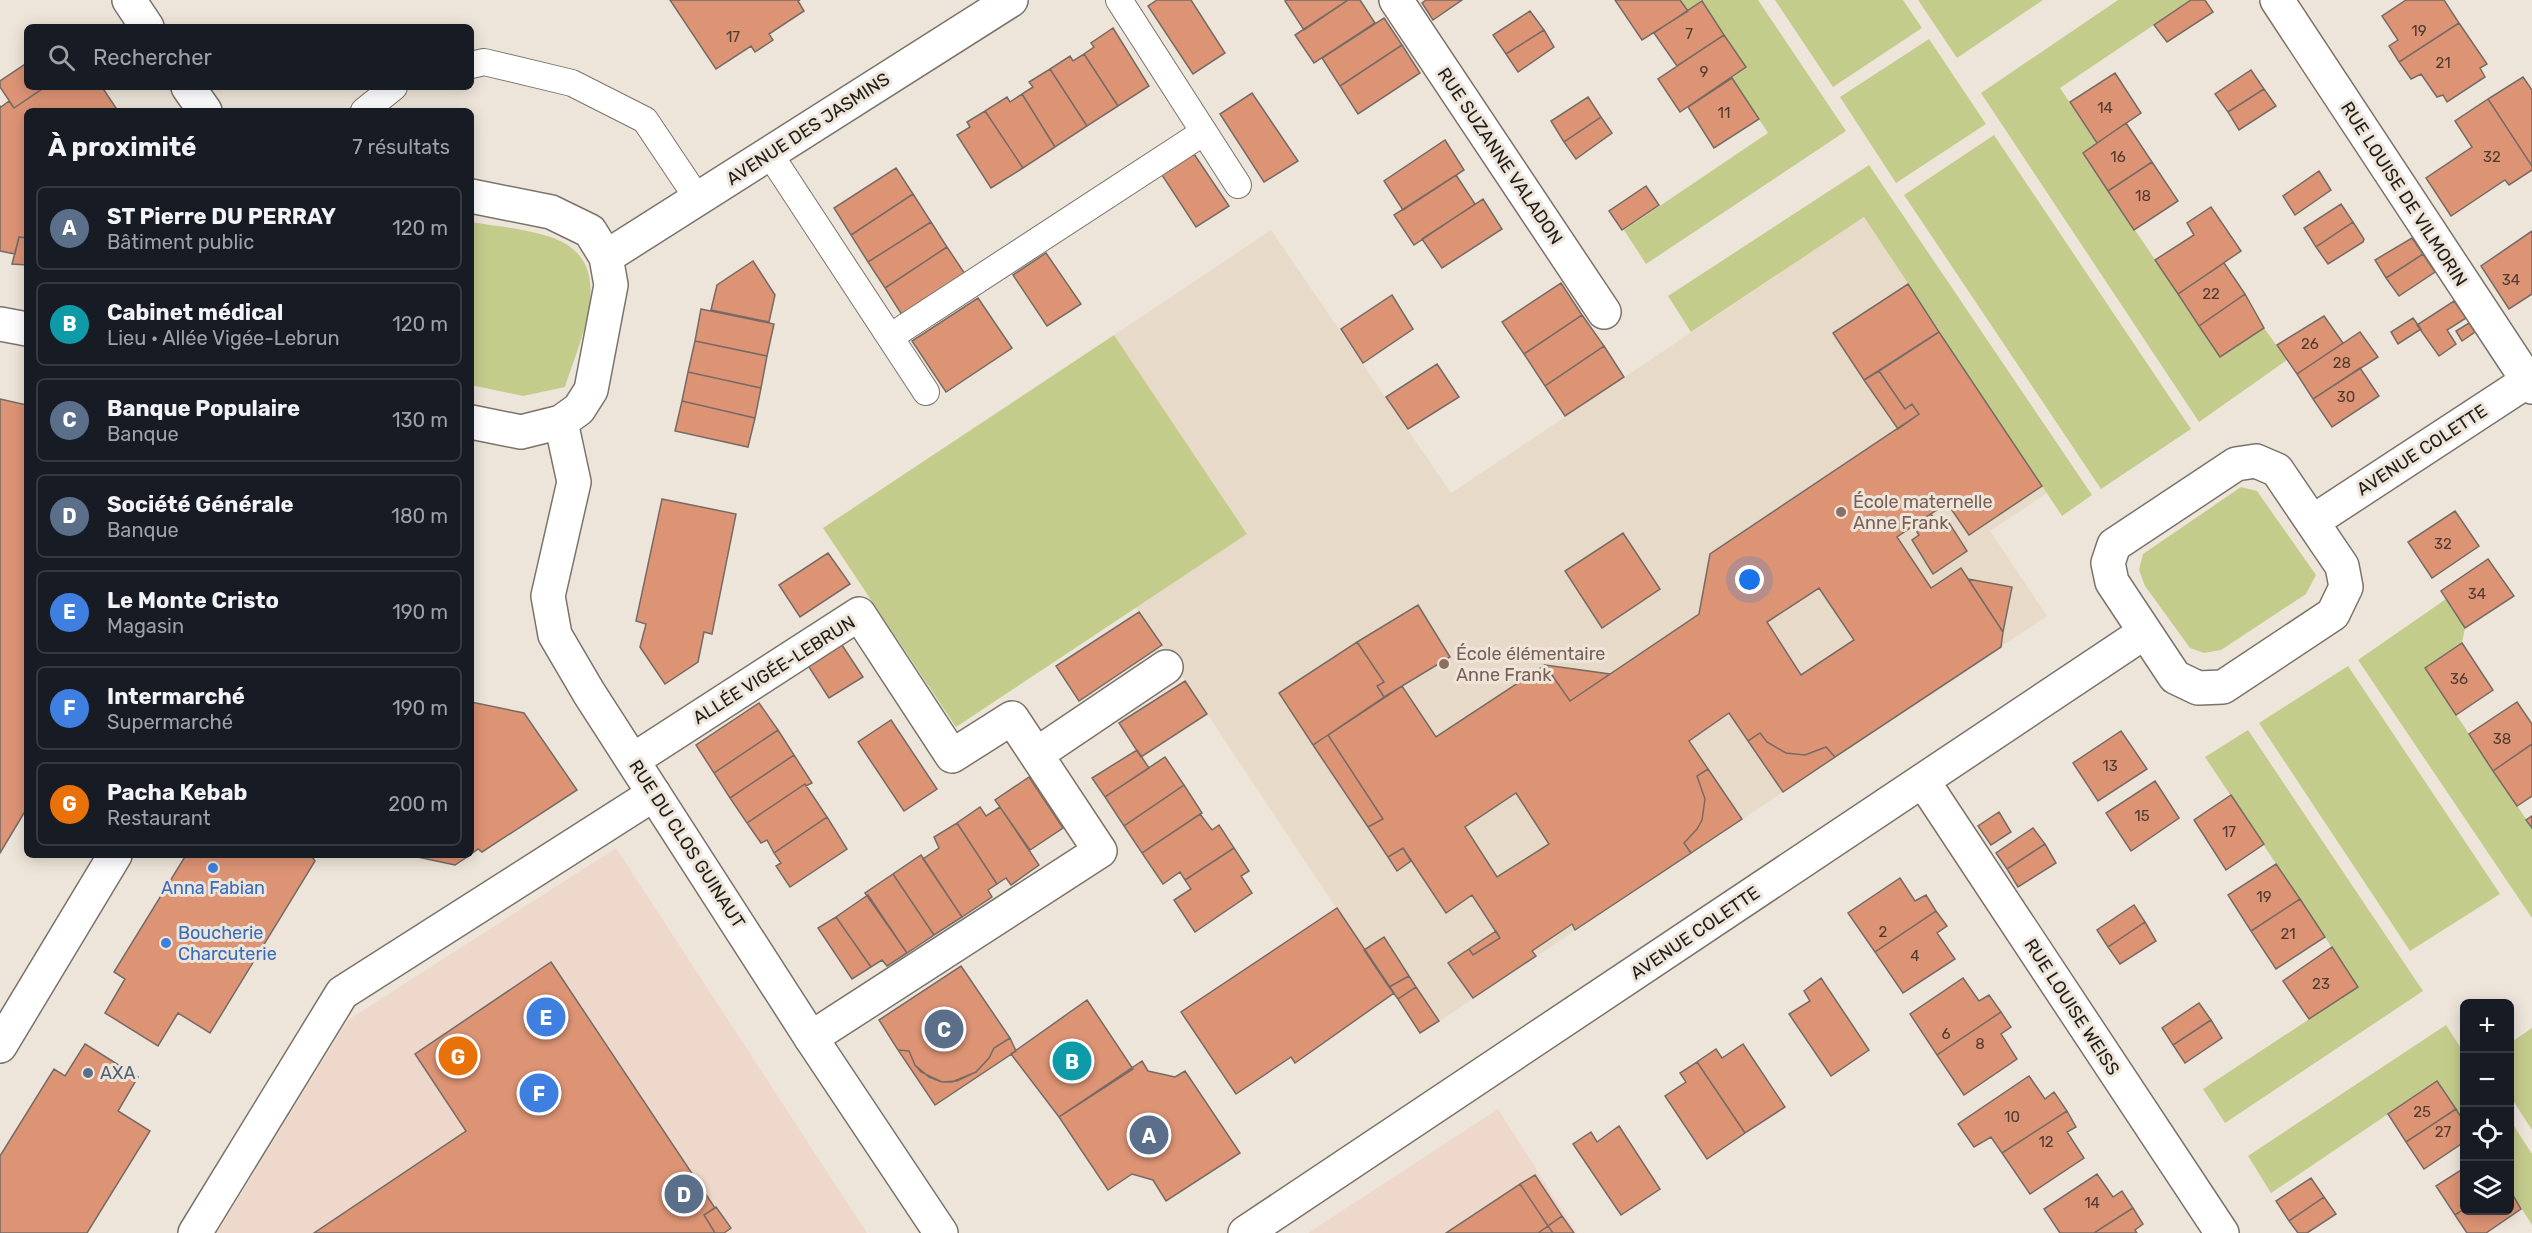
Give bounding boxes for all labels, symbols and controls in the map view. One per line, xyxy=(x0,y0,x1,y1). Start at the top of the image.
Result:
house number: 19 xyxy=(2411,22,2427,40)
search box xyxy=(24,24,474,90)
house number: 7 xyxy=(1685,25,1693,43)
house number: 17 xyxy=(726,28,740,46)
icon: search xyxy=(45,41,78,74)
text: Rechercher xyxy=(93,44,212,71)
house number: 21 xyxy=(2435,54,2451,72)
street label: RUE SUZANNE VALADON xyxy=(1433,63,1567,249)
house number: 9 xyxy=(1700,63,1709,81)
street label: AVENUE DES JASMINS xyxy=(722,68,894,190)
street label: RUE LOUISE DE VILMORIN xyxy=(2336,98,2472,290)
house number: 14 xyxy=(2097,99,2113,117)
house number: 11 xyxy=(1718,104,1730,122)
text: À proximité xyxy=(48,132,197,163)
text: 7 résultats xyxy=(352,135,450,159)
house number: 16 xyxy=(2110,148,2126,166)
house number: 32 xyxy=(2483,148,2501,166)
house number: 18 xyxy=(2135,187,2151,205)
text: ST Pierre DU PERRAY xyxy=(107,203,336,230)
text: A xyxy=(62,216,77,240)
text: 120 m xyxy=(392,216,448,240)
text: Bâtiment public xyxy=(107,230,254,254)
house number: 34 xyxy=(2502,271,2520,289)
house number: 22 xyxy=(2202,285,2220,303)
text: Cabinet médical xyxy=(107,299,283,326)
text: B xyxy=(62,312,77,336)
text: 120 m xyxy=(392,312,448,336)
text: Lieu · Allée Vigée-Lebrun xyxy=(107,326,340,350)
house number: 26 xyxy=(2301,335,2319,353)
house number: 28 xyxy=(2333,354,2351,372)
house number: 30 xyxy=(2337,388,2355,406)
text: Banque Populaire xyxy=(107,395,300,422)
street label: AVENUE COLETTE xyxy=(2353,400,2491,500)
text: C xyxy=(62,408,77,432)
text: 130 m xyxy=(392,408,448,432)
text: Banque xyxy=(107,422,179,446)
text: Société Générale xyxy=(107,491,294,518)
place label: École maternelle Anne Frank xyxy=(1853,491,1993,534)
text: D xyxy=(62,504,77,528)
text: 180 m xyxy=(391,504,448,528)
marker: École maternelle Anne Frank xyxy=(1834,505,1848,519)
text: Banque xyxy=(107,518,179,542)
house number: 32 xyxy=(2434,535,2452,553)
your location xyxy=(1735,565,1764,594)
house number: 34 xyxy=(2468,585,2486,603)
text: Le Monte Cristo xyxy=(107,587,279,614)
text: E xyxy=(63,600,76,624)
text: 190 m xyxy=(392,600,448,624)
street label: ALLÉE VIGÉE-LEBRUN xyxy=(689,611,859,729)
text: Magasin xyxy=(107,614,184,638)
place label: École élémentaire Anne Frank xyxy=(1456,643,1605,686)
marker: École élémentaire Anne Frank xyxy=(1437,657,1451,671)
house number: 36 xyxy=(2450,670,2468,688)
text: Intermarché xyxy=(107,683,245,710)
text: F xyxy=(63,696,76,720)
text: 190 m xyxy=(392,696,448,720)
text: Supermarché xyxy=(107,710,233,734)
house number: 38 xyxy=(2493,730,2511,748)
street label: RUE DU CLOS GUINAUT xyxy=(624,756,750,932)
house number: 13 xyxy=(2102,757,2118,775)
text: Pacha Kebab xyxy=(107,779,247,806)
text: G xyxy=(62,792,77,816)
text: 200 m xyxy=(388,792,448,816)
text: Restaurant xyxy=(107,806,211,830)
house number: 15 xyxy=(2134,807,2150,825)
house number: 17 xyxy=(2222,823,2236,841)
marker: Anna Fabian xyxy=(206,861,220,875)
place label: Anna Fabian xyxy=(161,877,265,899)
street label: AVENUE COLETTE xyxy=(1626,882,1764,984)
house number: 19 xyxy=(2256,888,2272,906)
place label: Boucherie Charcuterie xyxy=(178,922,277,965)
house number: 2 xyxy=(1879,923,1888,941)
house number: 21 xyxy=(2280,925,2296,943)
street label: RUE LOUISE WEISS xyxy=(2020,935,2124,1079)
marker: Boucherie Charcuterie xyxy=(159,936,173,950)
house number: 4 xyxy=(1910,947,1920,965)
house number: 23 xyxy=(2312,975,2330,993)
pin: E xyxy=(526,994,566,1040)
map controls xyxy=(2460,999,2514,1215)
button: + xyxy=(2460,999,2514,1053)
pin: C xyxy=(924,1006,964,1052)
house number: 6 xyxy=(1941,1025,1951,1043)
pin: G xyxy=(438,1034,478,1078)
house number: 8 xyxy=(1975,1035,1985,1053)
pin: B xyxy=(1052,1038,1092,1084)
button: − xyxy=(2460,1053,2514,1107)
place label: AXA xyxy=(100,1062,136,1084)
marker: AXA xyxy=(81,1066,95,1080)
pin: F xyxy=(520,1070,558,1116)
house number: 25 xyxy=(2413,1103,2431,1121)
button: locate xyxy=(2460,1107,2514,1161)
house number: 10 xyxy=(2004,1108,2020,1126)
pin: A xyxy=(1130,1112,1168,1158)
house number: 27 xyxy=(2435,1123,2452,1141)
house number: 12 xyxy=(2038,1133,2054,1151)
button: layers xyxy=(2460,1161,2514,1215)
pin: D xyxy=(664,1172,704,1216)
house number: 14 xyxy=(2084,1194,2100,1212)

